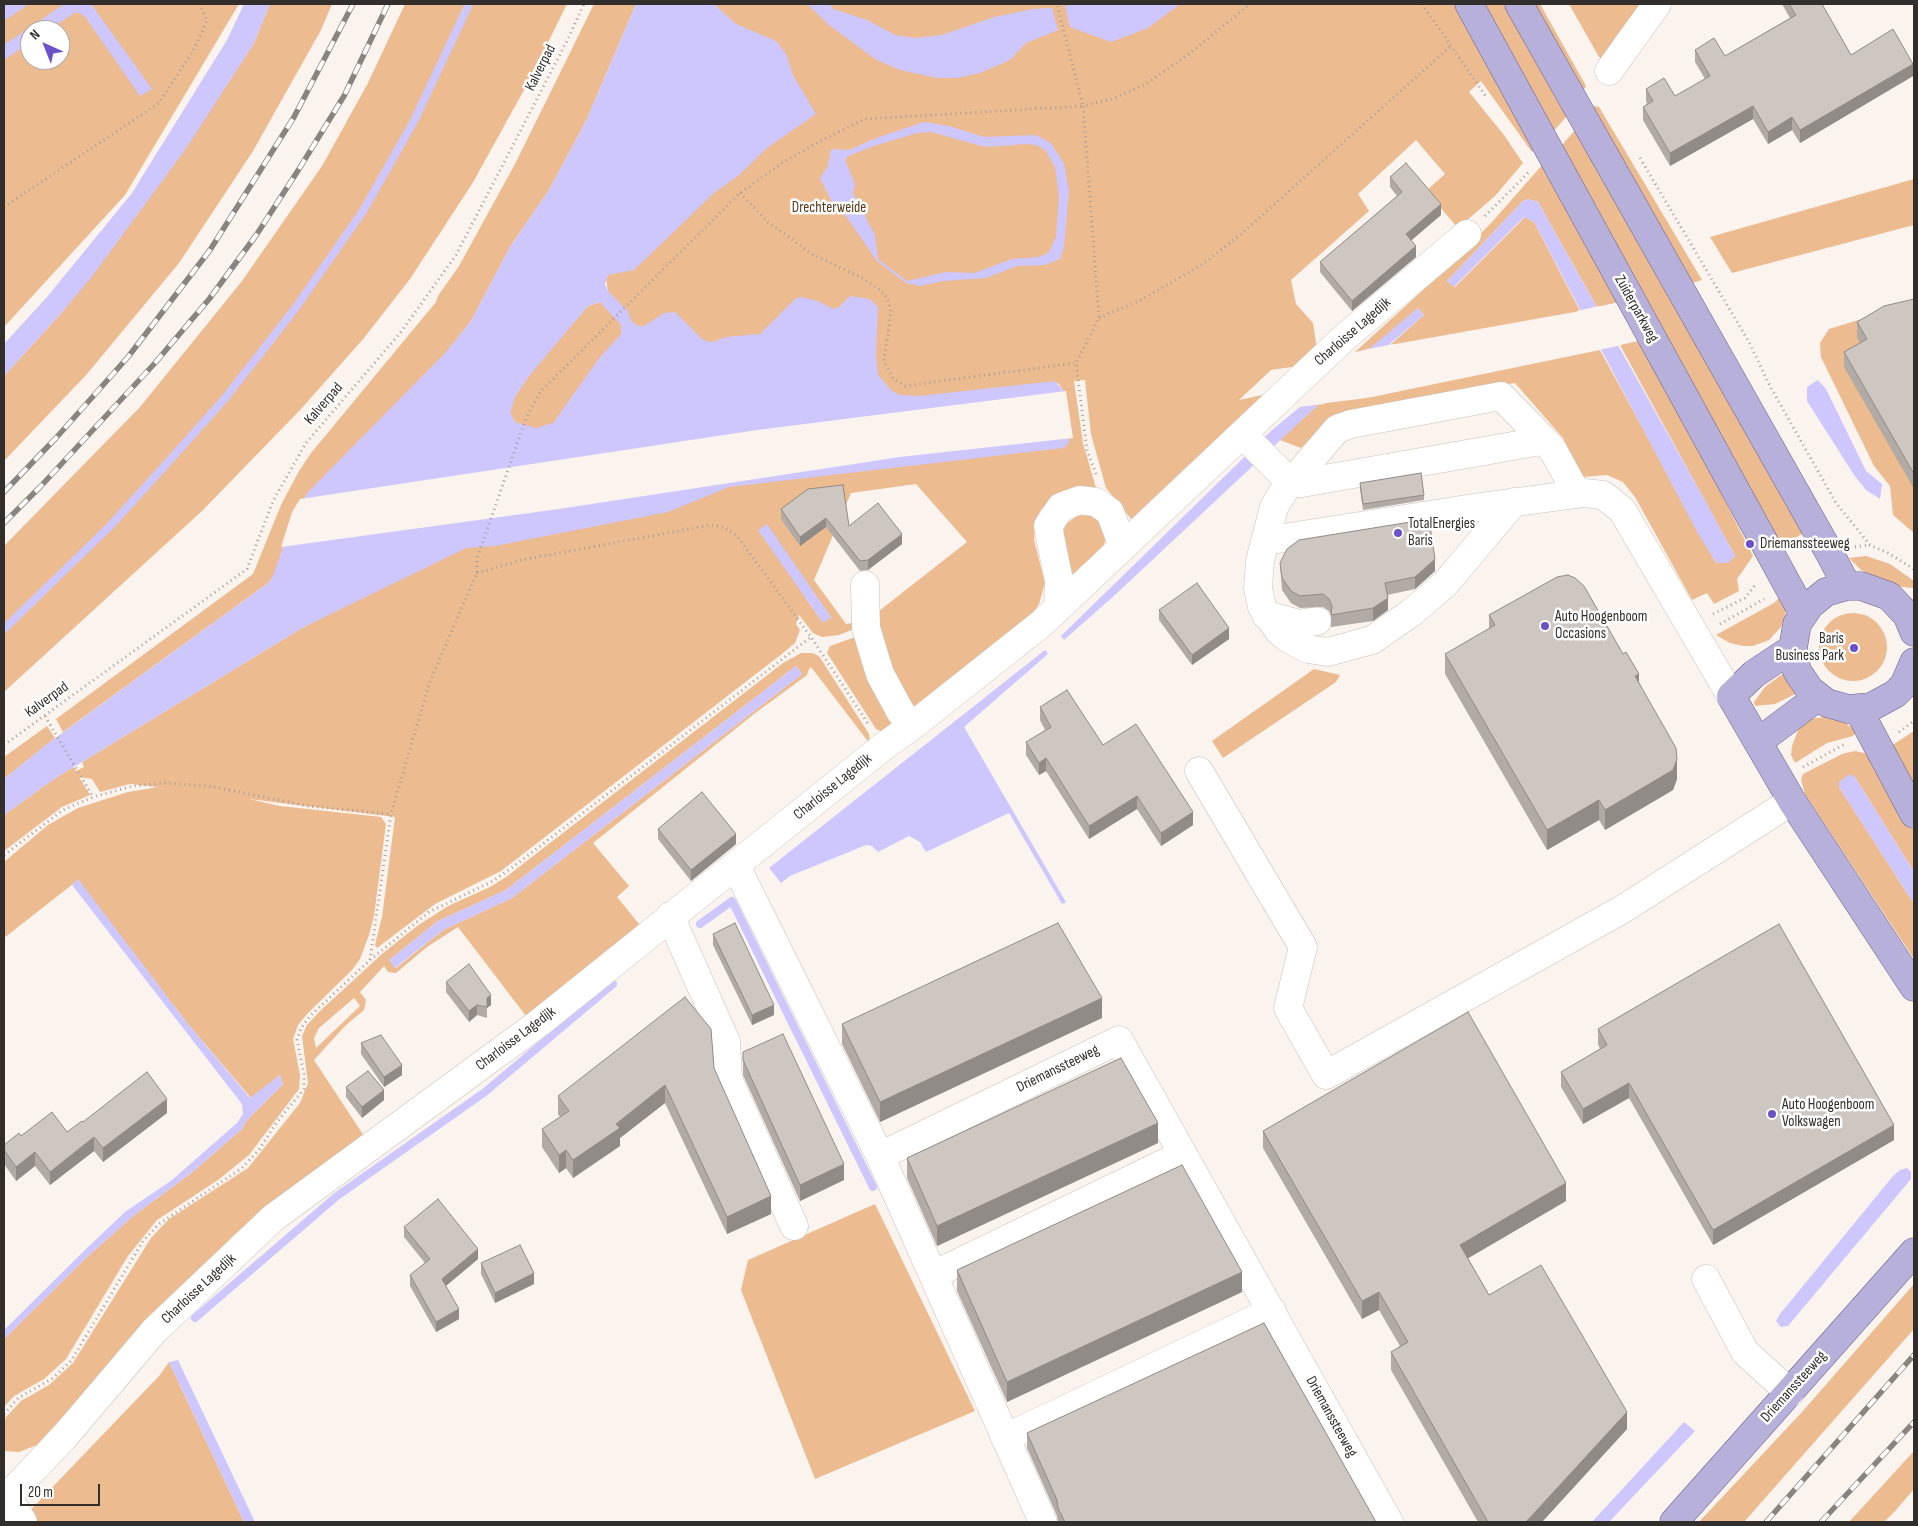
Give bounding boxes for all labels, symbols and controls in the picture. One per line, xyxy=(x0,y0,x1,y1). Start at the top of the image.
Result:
north arrow xyxy=(20,20,70,70)
text: N xyxy=(26,26,44,43)
street label: Kalverpad xyxy=(522,42,560,94)
park label: Drechterweide xyxy=(792,199,866,217)
street label: Zuiderparkweg xyxy=(1610,272,1662,346)
street label: Charloisse Lagedijk xyxy=(1311,294,1395,370)
street label: Kalverpad xyxy=(301,379,347,429)
place label: TotalEnergies Baris xyxy=(1408,515,1475,550)
marker: TotalEnergies Baris xyxy=(1392,527,1404,539)
place label: Driemanssteeweg xyxy=(1760,535,1850,553)
marker: Driemanssteeweg xyxy=(1744,538,1756,550)
place label: Auto Hoogenboom Occasions xyxy=(1555,608,1647,643)
marker: Auto Hoogenboom Occasions xyxy=(1539,620,1551,632)
place label: Baris Business Park xyxy=(1775,630,1844,665)
marker: Baris Business Park xyxy=(1848,642,1860,654)
street label: Kalverpad xyxy=(22,678,72,722)
street label: Charloisse Lagedijk xyxy=(790,750,876,824)
street label: Charloisse Lagedijk xyxy=(473,1003,559,1075)
street label: Driemanssteeweg xyxy=(1014,1041,1102,1097)
place label: Auto Hoogenboom Volkswagen xyxy=(1782,1096,1874,1131)
marker: Auto Hoogenboom Volkswagen xyxy=(1766,1108,1778,1120)
street label: Charloisse Lagedijk xyxy=(158,1250,240,1328)
street label: Driemanssteeweg xyxy=(1757,1348,1831,1426)
street label: Driemanssteeweg xyxy=(1301,1373,1361,1461)
scale bar xyxy=(22,1474,102,1506)
text: 20 m xyxy=(28,1483,53,1502)

